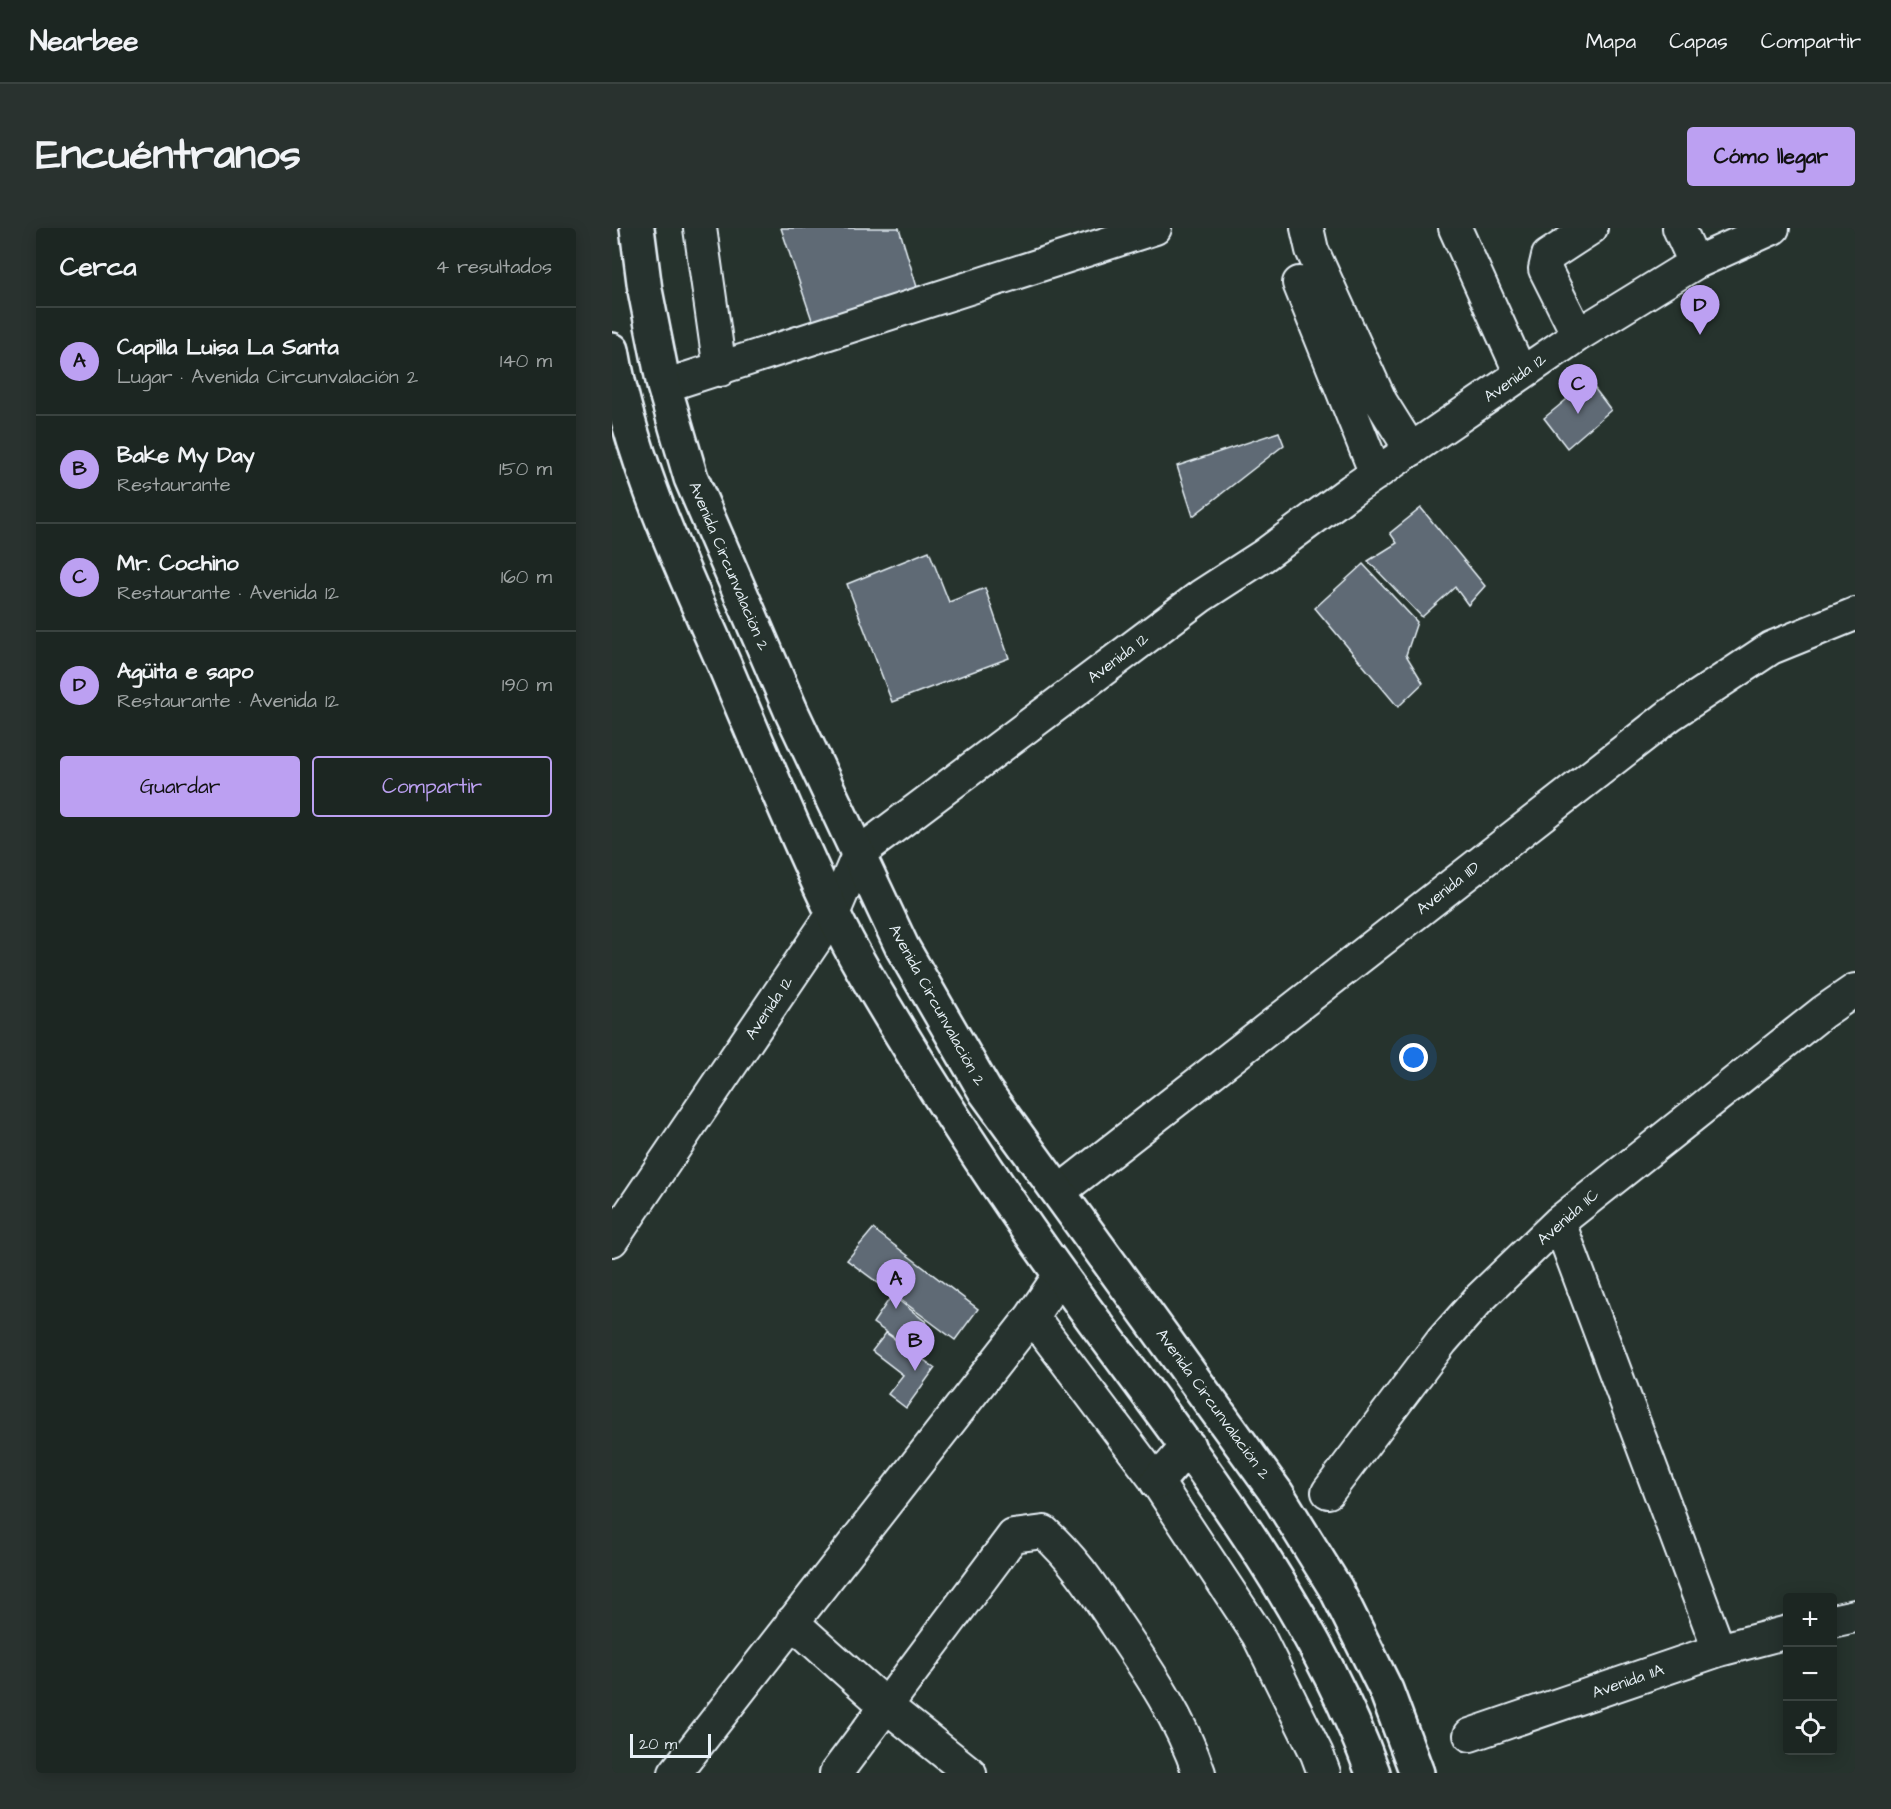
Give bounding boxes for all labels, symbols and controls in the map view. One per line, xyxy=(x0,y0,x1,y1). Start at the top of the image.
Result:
text: Nearbee xyxy=(30,22,138,61)
text: Mapa xyxy=(1586,27,1636,56)
text: Capas xyxy=(1669,27,1728,56)
text: Compartir xyxy=(1761,27,1861,56)
text: Encuéntranos xyxy=(36,127,301,185)
button: Cómo llegar xyxy=(1687,127,1855,186)
text: Cerca xyxy=(60,249,137,285)
text: 4 resultados xyxy=(435,253,552,281)
pin: D xyxy=(1680,285,1720,335)
text: Capilla Luisa La Santa xyxy=(117,332,339,363)
text: A xyxy=(73,347,86,375)
text: 140 m xyxy=(500,347,552,375)
street label: Avenida 12 xyxy=(1479,348,1551,408)
text: Lugar · Avenida Circunvalación 2 xyxy=(117,363,418,391)
pin: C xyxy=(1558,364,1598,414)
text: Bake My Day xyxy=(117,440,255,471)
text: B xyxy=(72,455,87,483)
text: 150 m xyxy=(499,455,552,483)
text: Restaurante xyxy=(117,471,231,499)
street label: Avenida Circunvalación 2 xyxy=(683,478,775,654)
text: Mr. Cochino xyxy=(117,548,239,579)
text: C xyxy=(72,563,87,591)
text: 160 m xyxy=(501,563,552,591)
text: Restaurante · Avenida 12 xyxy=(117,579,339,607)
street label: Avenida 12 xyxy=(1083,628,1153,688)
text: Agüita e sapo xyxy=(117,656,253,687)
text: D xyxy=(73,671,86,699)
text: 190 m xyxy=(502,671,552,699)
text: Restaurante · Avenida 12 xyxy=(117,687,339,715)
button: Guardar xyxy=(60,756,300,817)
button: Compartir xyxy=(312,756,552,817)
street label: Avenida 11D xyxy=(1412,856,1484,920)
street label: Avenida Circunvalación 2 xyxy=(883,920,991,1090)
street label: Avenida 12 xyxy=(740,972,798,1044)
your location xyxy=(1399,1043,1428,1072)
street label: Avenida 11C xyxy=(1532,1184,1604,1250)
pin: A xyxy=(876,1260,916,1309)
pin: B xyxy=(896,1322,934,1371)
street label: Avenida Circunvalación 2 xyxy=(1151,1324,1275,1484)
map controls xyxy=(1783,1593,1837,1755)
button: + xyxy=(1783,1593,1837,1647)
button: − xyxy=(1783,1647,1837,1701)
street label: Avenida 11A xyxy=(1589,1658,1667,1704)
button: locate xyxy=(1783,1701,1837,1755)
scale bar xyxy=(630,1731,711,1758)
text: 20 m xyxy=(639,1733,677,1755)

